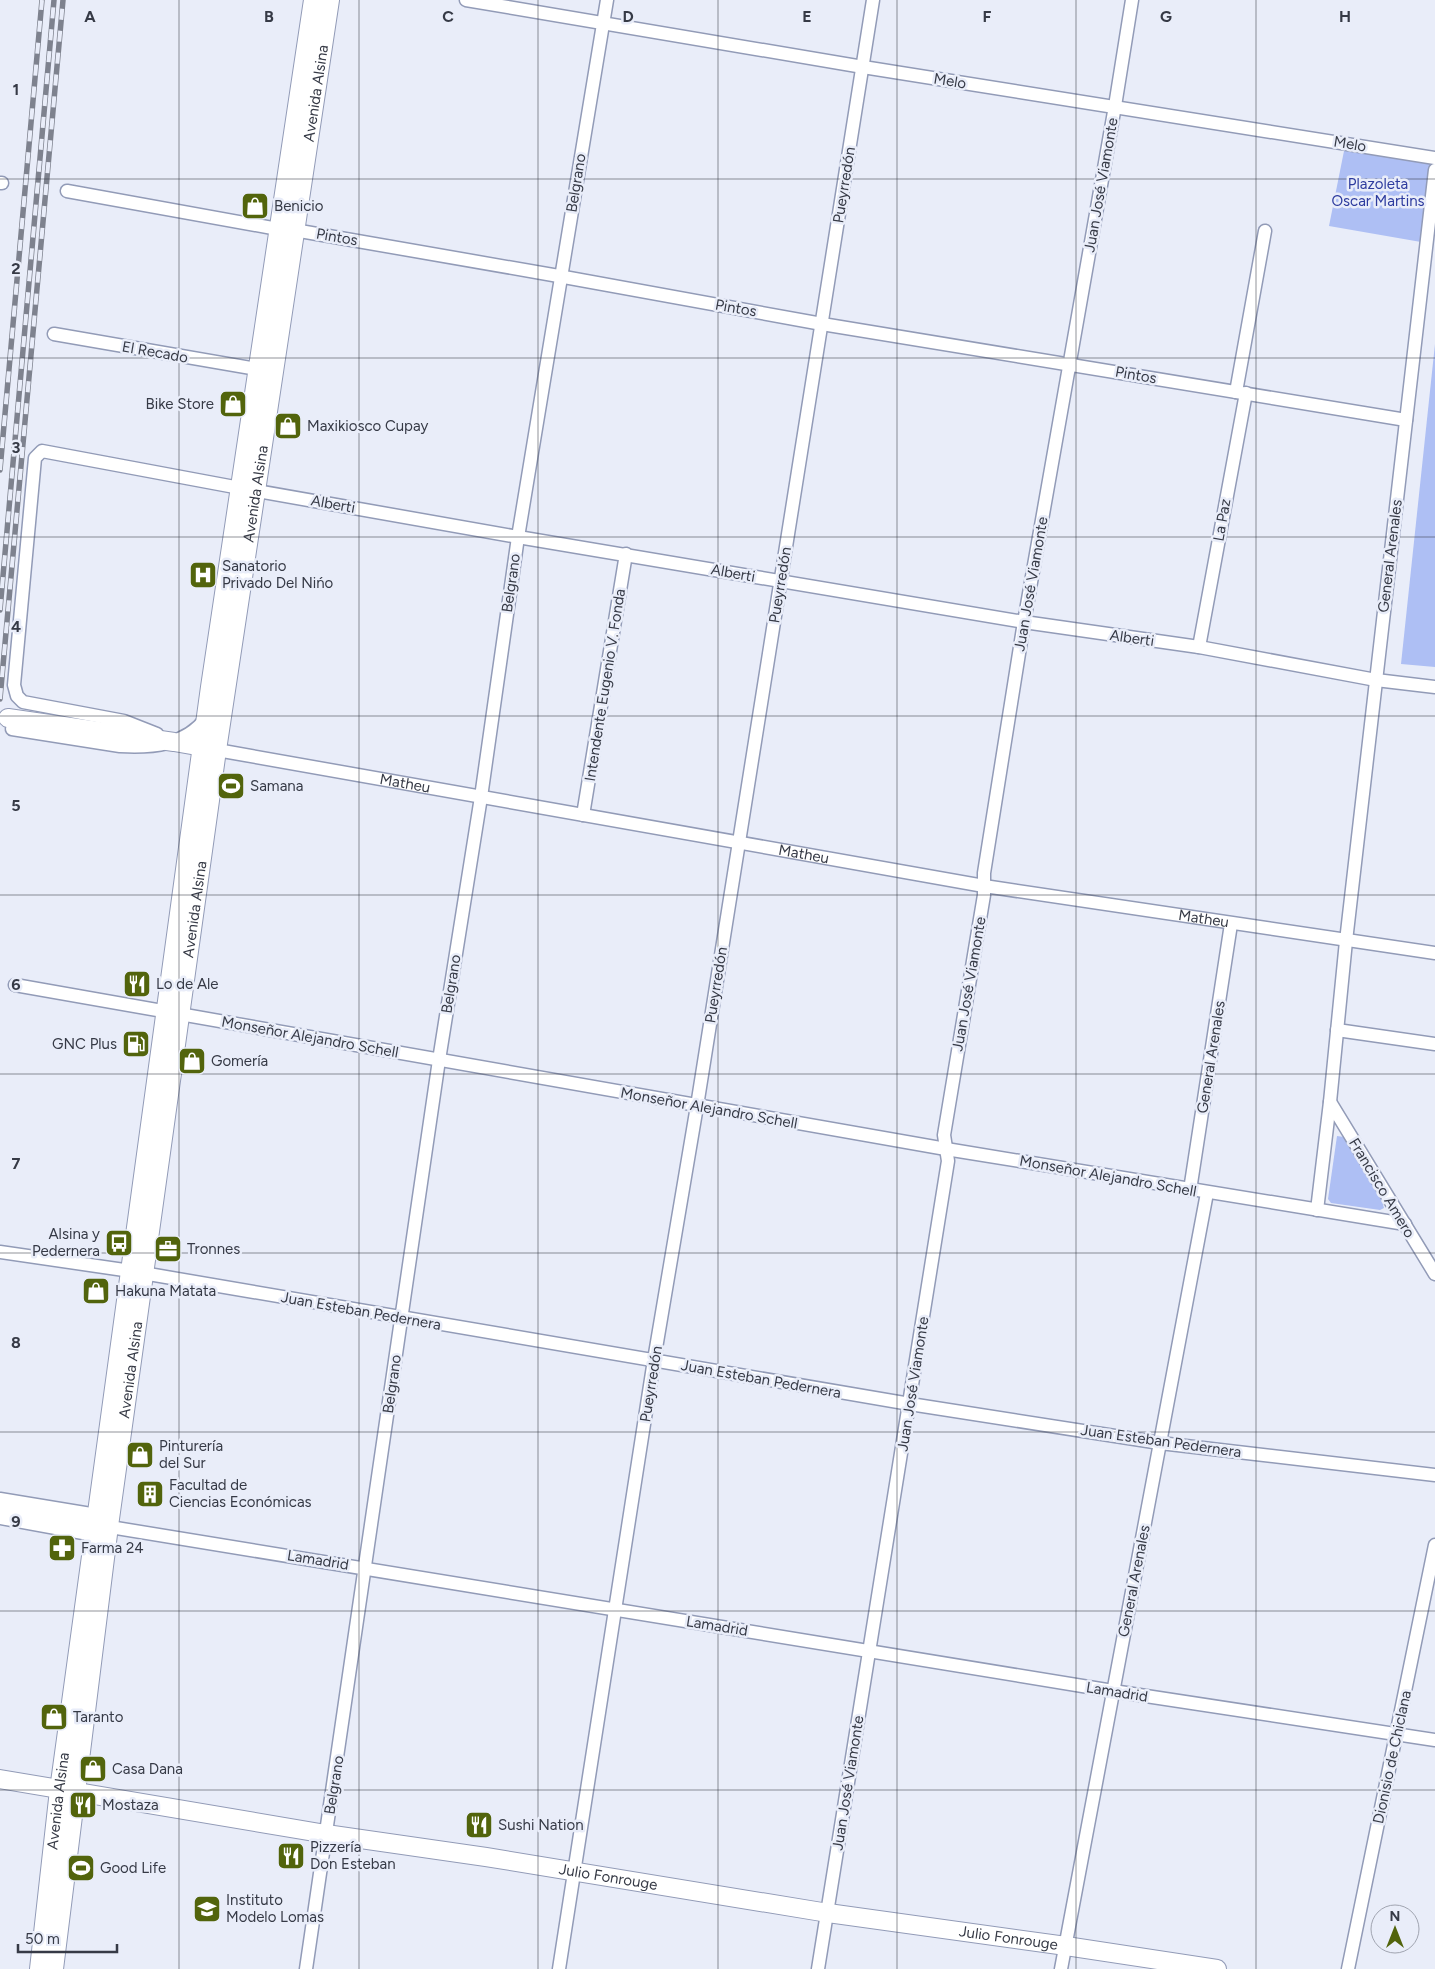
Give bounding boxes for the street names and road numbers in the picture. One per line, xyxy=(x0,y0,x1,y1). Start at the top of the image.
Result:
street label: Avenida Alsina xyxy=(300,44,332,143)
street label: Melo xyxy=(932,70,968,93)
street label: Juan José Viamonte xyxy=(1080,116,1122,254)
street label: Melo xyxy=(1332,133,1368,156)
street label: Pueyrredón xyxy=(829,146,859,224)
street label: Belgrano xyxy=(562,152,590,214)
street label: Pintos xyxy=(315,225,359,249)
street label: Pintos xyxy=(714,296,758,320)
street label: El Recado xyxy=(121,337,190,367)
street label: Pintos xyxy=(1114,363,1158,387)
street label: Avenida Alsina xyxy=(239,444,272,543)
street label: Alberti xyxy=(309,491,357,517)
street label: La Paz xyxy=(1209,497,1235,543)
street label: General Arenales xyxy=(1374,498,1406,614)
street label: Juan José Viamonte xyxy=(1010,515,1052,653)
street label: Pueyrredón xyxy=(765,546,795,624)
street label: Belgrano xyxy=(498,552,524,614)
street label: Alberti xyxy=(709,560,757,586)
street label: Intendente Eugenio V. Fonda xyxy=(581,587,629,783)
street label: Alberti xyxy=(1109,626,1155,650)
street label: Matheu xyxy=(378,770,432,797)
street label: Matheu xyxy=(777,841,831,867)
street label: Avenida Alsina xyxy=(179,860,210,959)
street label: Matheu xyxy=(1177,906,1230,931)
street label: Juan José Viamonte xyxy=(948,915,990,1053)
street label: Pueyrredón xyxy=(701,946,731,1024)
street label: Belgrano xyxy=(437,953,465,1015)
street label: General Arenales xyxy=(1193,999,1229,1115)
street label: Monseñor Alejandro Schell xyxy=(220,1013,400,1061)
street label: Monseñor Alejandro Schell xyxy=(619,1084,799,1132)
street label: Francisco Amero xyxy=(1345,1135,1419,1241)
street label: Monseñor Alejandro Schell xyxy=(1018,1152,1198,1200)
street label: Juan Esteban Pedernera xyxy=(280,1288,442,1334)
street label: Juan José Viamonte xyxy=(893,1315,933,1453)
street label: Avenida Alsina xyxy=(115,1320,146,1420)
street label: Pueyrredón xyxy=(636,1345,666,1423)
street label: Belgrano xyxy=(379,1353,405,1415)
street label: Juan Esteban Pedernera xyxy=(680,1356,842,1402)
street label: Juan Esteban Pedernera xyxy=(1079,1421,1243,1461)
street label: General Arenales xyxy=(1114,1523,1154,1639)
street label: Lamadrid xyxy=(286,1546,350,1574)
street label: Lamadrid xyxy=(685,1612,749,1640)
street label: Lamadrid xyxy=(1085,1678,1149,1706)
street label: Dionisio de Chiclana xyxy=(1369,1689,1415,1825)
street label: Juan José Viamonte xyxy=(828,1714,868,1852)
street label: Avenida Alsina xyxy=(43,1751,73,1851)
street label: Belgrano xyxy=(320,1754,348,1816)
street label: Julio Fonrouge xyxy=(558,1860,659,1894)
street label: Julio Fonrouge xyxy=(958,1922,1059,1954)

